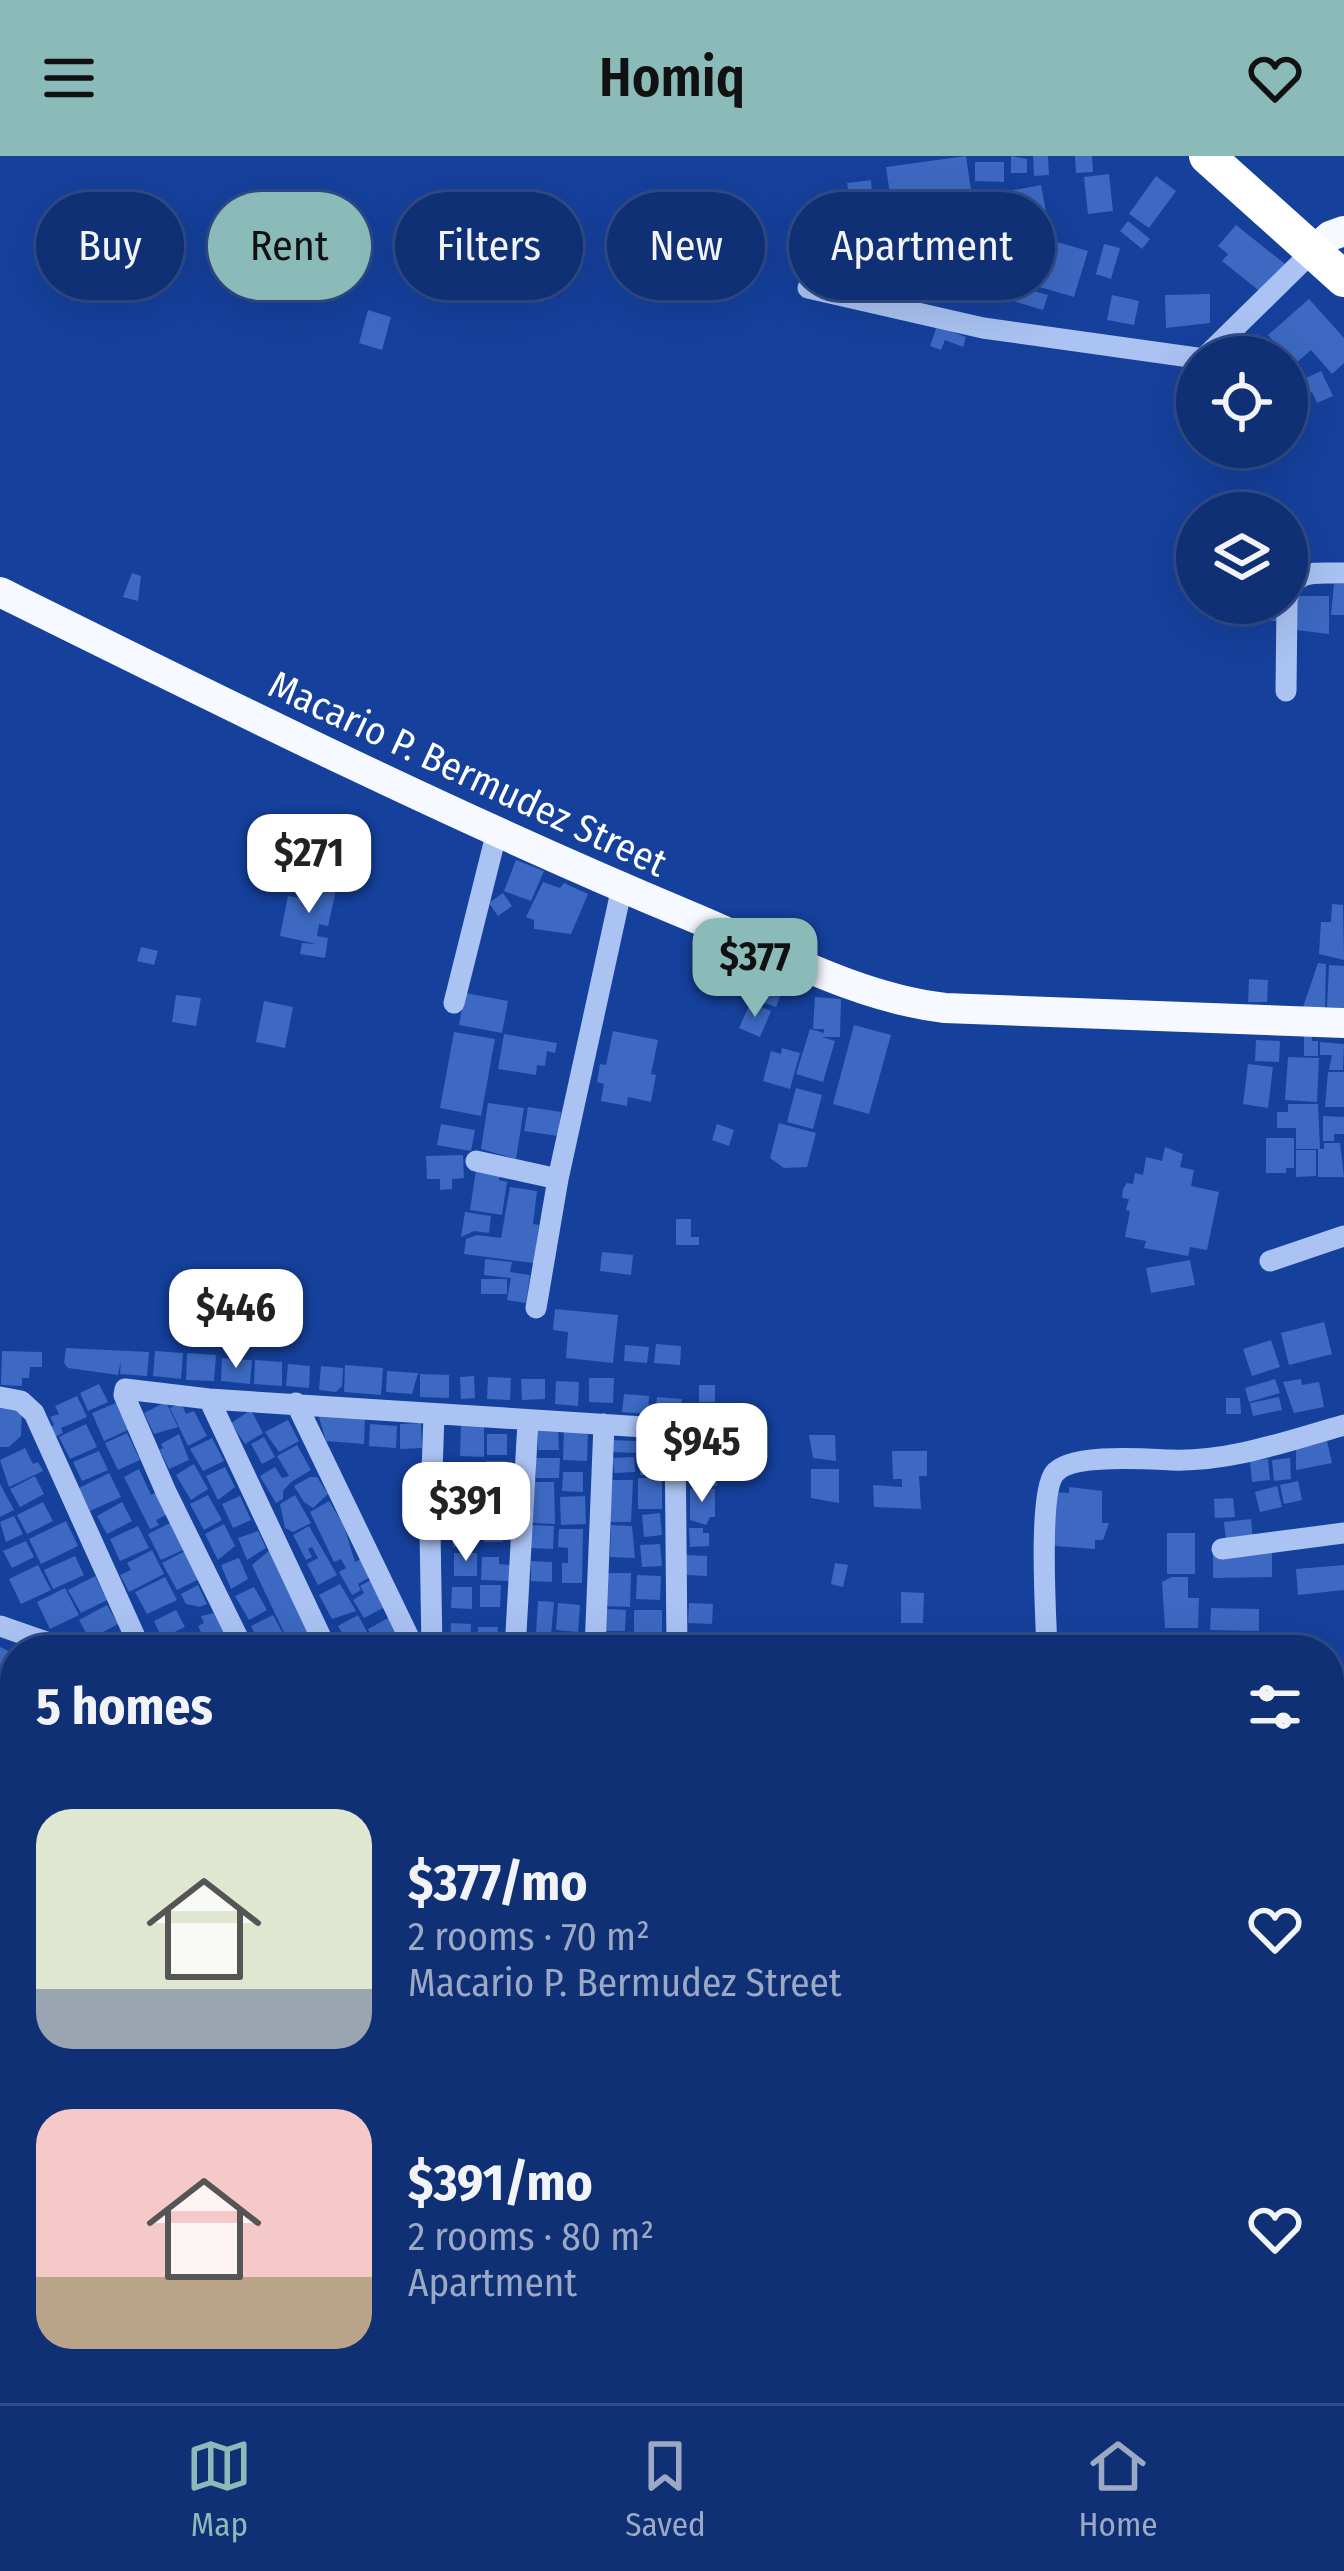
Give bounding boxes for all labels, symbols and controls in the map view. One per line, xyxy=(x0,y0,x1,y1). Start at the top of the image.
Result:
icon: menu xyxy=(36,45,102,111)
icon: heart xyxy=(1242,45,1308,111)
text: Homiq xyxy=(599,46,745,110)
chip: Buy xyxy=(36,192,184,300)
chip: Rent xyxy=(208,192,371,300)
chip: Filters xyxy=(395,192,583,300)
chip: New xyxy=(607,192,765,300)
chip: Apartment xyxy=(789,192,1055,300)
map controls xyxy=(1176,336,1308,624)
button: locate xyxy=(1176,336,1308,468)
button: layers xyxy=(1176,492,1308,624)
street label: Macario P. Bermudez Street xyxy=(261,661,674,886)
pin: $271 xyxy=(238,814,380,916)
text: $271 xyxy=(274,830,344,876)
pin: $377 xyxy=(684,918,826,1020)
text: $377 xyxy=(719,934,791,980)
pin: $446 xyxy=(165,1269,307,1371)
text: $446 xyxy=(196,1285,276,1331)
pin: $945 xyxy=(631,1403,773,1505)
text: $945 xyxy=(663,1419,741,1465)
pin: $391 xyxy=(395,1462,537,1564)
text: $391 xyxy=(429,1478,503,1524)
icon: filters xyxy=(1242,1674,1308,1740)
text: 5 homes xyxy=(36,1676,213,1738)
text: $377/mo xyxy=(408,1852,587,1914)
icon: home xyxy=(132,1857,276,2001)
icon: heart xyxy=(1242,1896,1308,1962)
text: 2 rooms · 70 m² xyxy=(408,1914,650,1960)
text: Macario P. Bermudez Street xyxy=(408,1960,842,2006)
text: $391/mo xyxy=(408,2152,593,2214)
icon: home xyxy=(132,2157,276,2301)
icon: heart xyxy=(1242,2196,1308,2262)
text: 2 rooms · 80 m² xyxy=(408,2214,654,2260)
text: Apartment xyxy=(408,2260,577,2306)
tab: Map xyxy=(186,2433,252,2545)
tab: Saved xyxy=(625,2433,706,2545)
tab: Home xyxy=(1079,2433,1158,2545)

